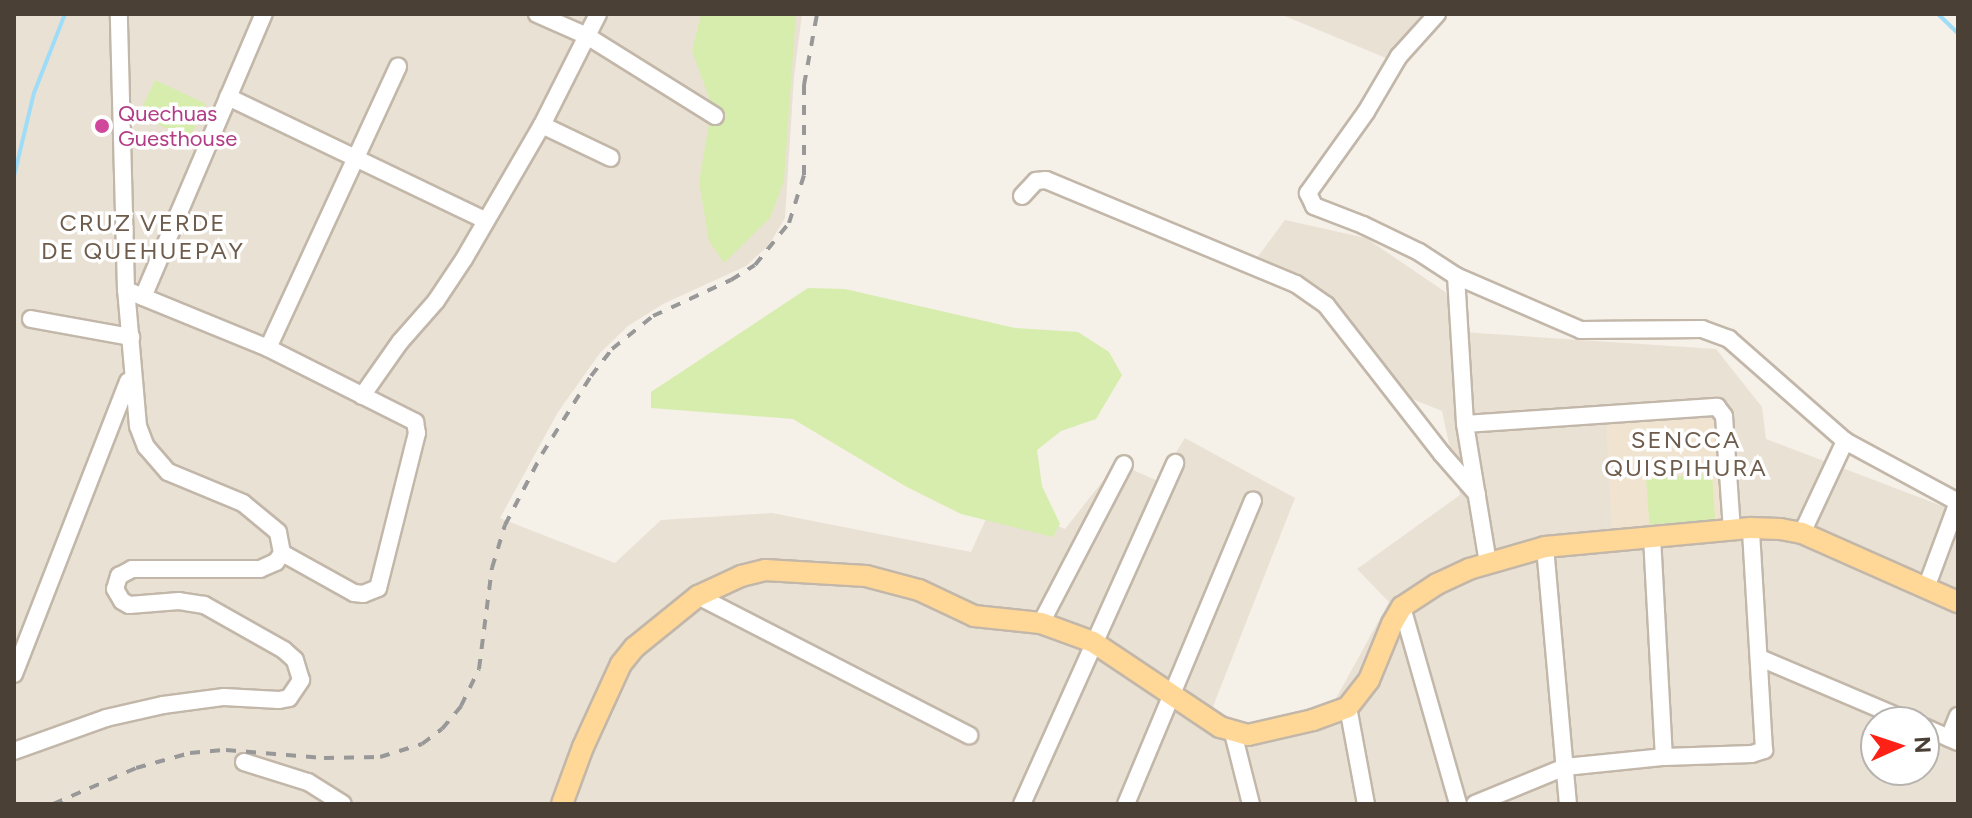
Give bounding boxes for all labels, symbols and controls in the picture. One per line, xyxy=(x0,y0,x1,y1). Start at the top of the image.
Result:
place label: Quechuas Guesthouse xyxy=(118,100,237,152)
marker: Quechuas Guesthouse xyxy=(93,117,111,135)
district label: CRUZ VERDE DE QUEHUEPAY xyxy=(41,209,245,265)
district label: SENCCA QUISPIHURA xyxy=(1604,426,1768,482)
north arrow xyxy=(1860,706,1940,786)
text: N xyxy=(1909,736,1936,754)

